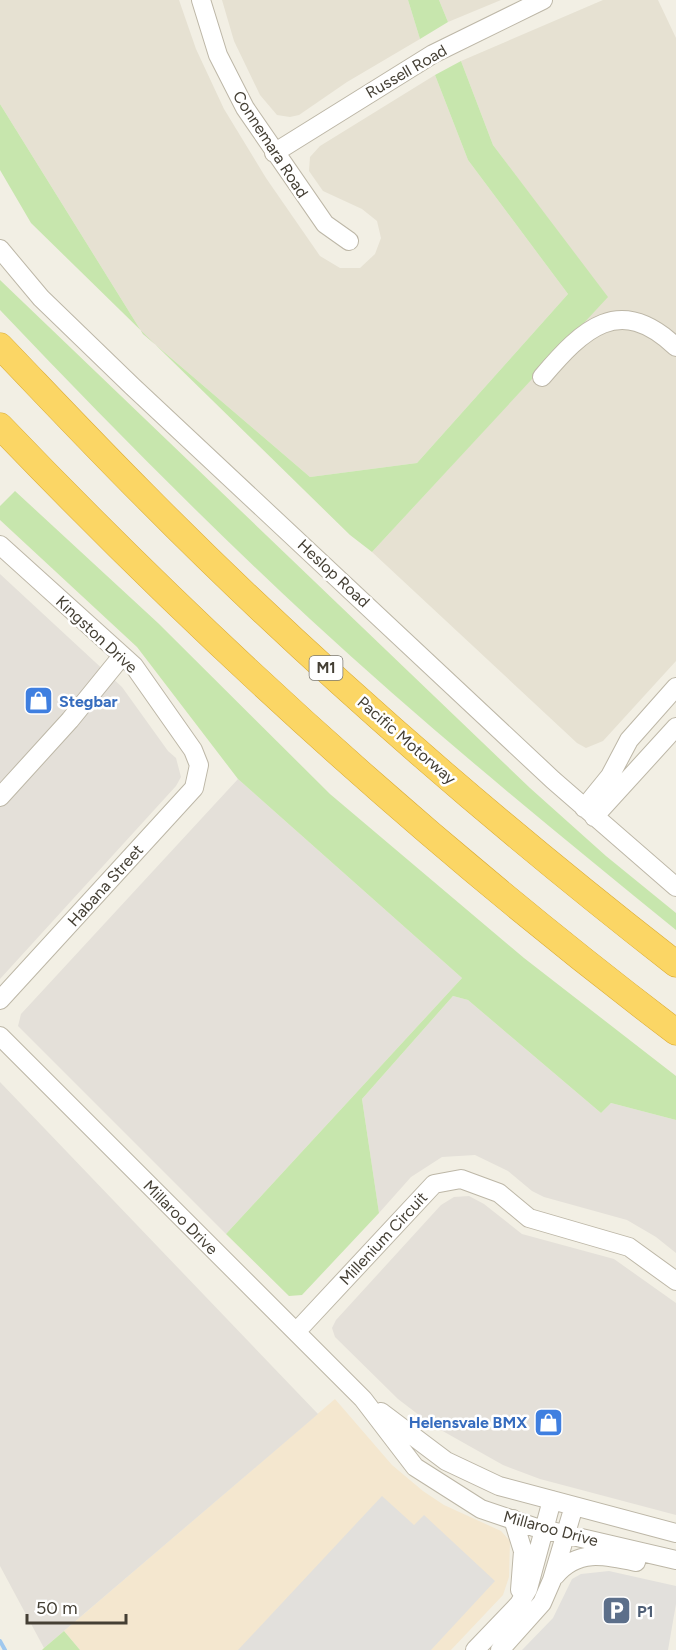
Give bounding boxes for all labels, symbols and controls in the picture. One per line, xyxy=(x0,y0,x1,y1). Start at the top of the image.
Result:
street label: Russell Road xyxy=(362,41,450,102)
street label: Connemara Road xyxy=(229,87,312,201)
street label: Heslop Road xyxy=(294,535,374,611)
street label: Kingston Drive xyxy=(52,592,142,677)
road number: M1 xyxy=(310,656,342,680)
shop icon: Stegbar xyxy=(22,685,54,717)
place label: Stegbar xyxy=(59,692,118,711)
street label: Pacific Motorway xyxy=(354,692,460,789)
street label: Habana Street xyxy=(64,840,147,930)
street label: Millaroo Drive xyxy=(140,1176,222,1259)
street label: Millenium Circuit xyxy=(335,1188,431,1289)
shop icon: Helensvale BMX xyxy=(532,1406,564,1438)
place label: Helensvale BMX xyxy=(409,1413,527,1432)
street label: Millaroo Drive xyxy=(501,1507,601,1550)
scale bar xyxy=(27,1587,126,1625)
parking icon: P1 xyxy=(600,1595,632,1627)
text: 50 m xyxy=(36,1597,78,1619)
place label: P1 xyxy=(637,1602,653,1621)

